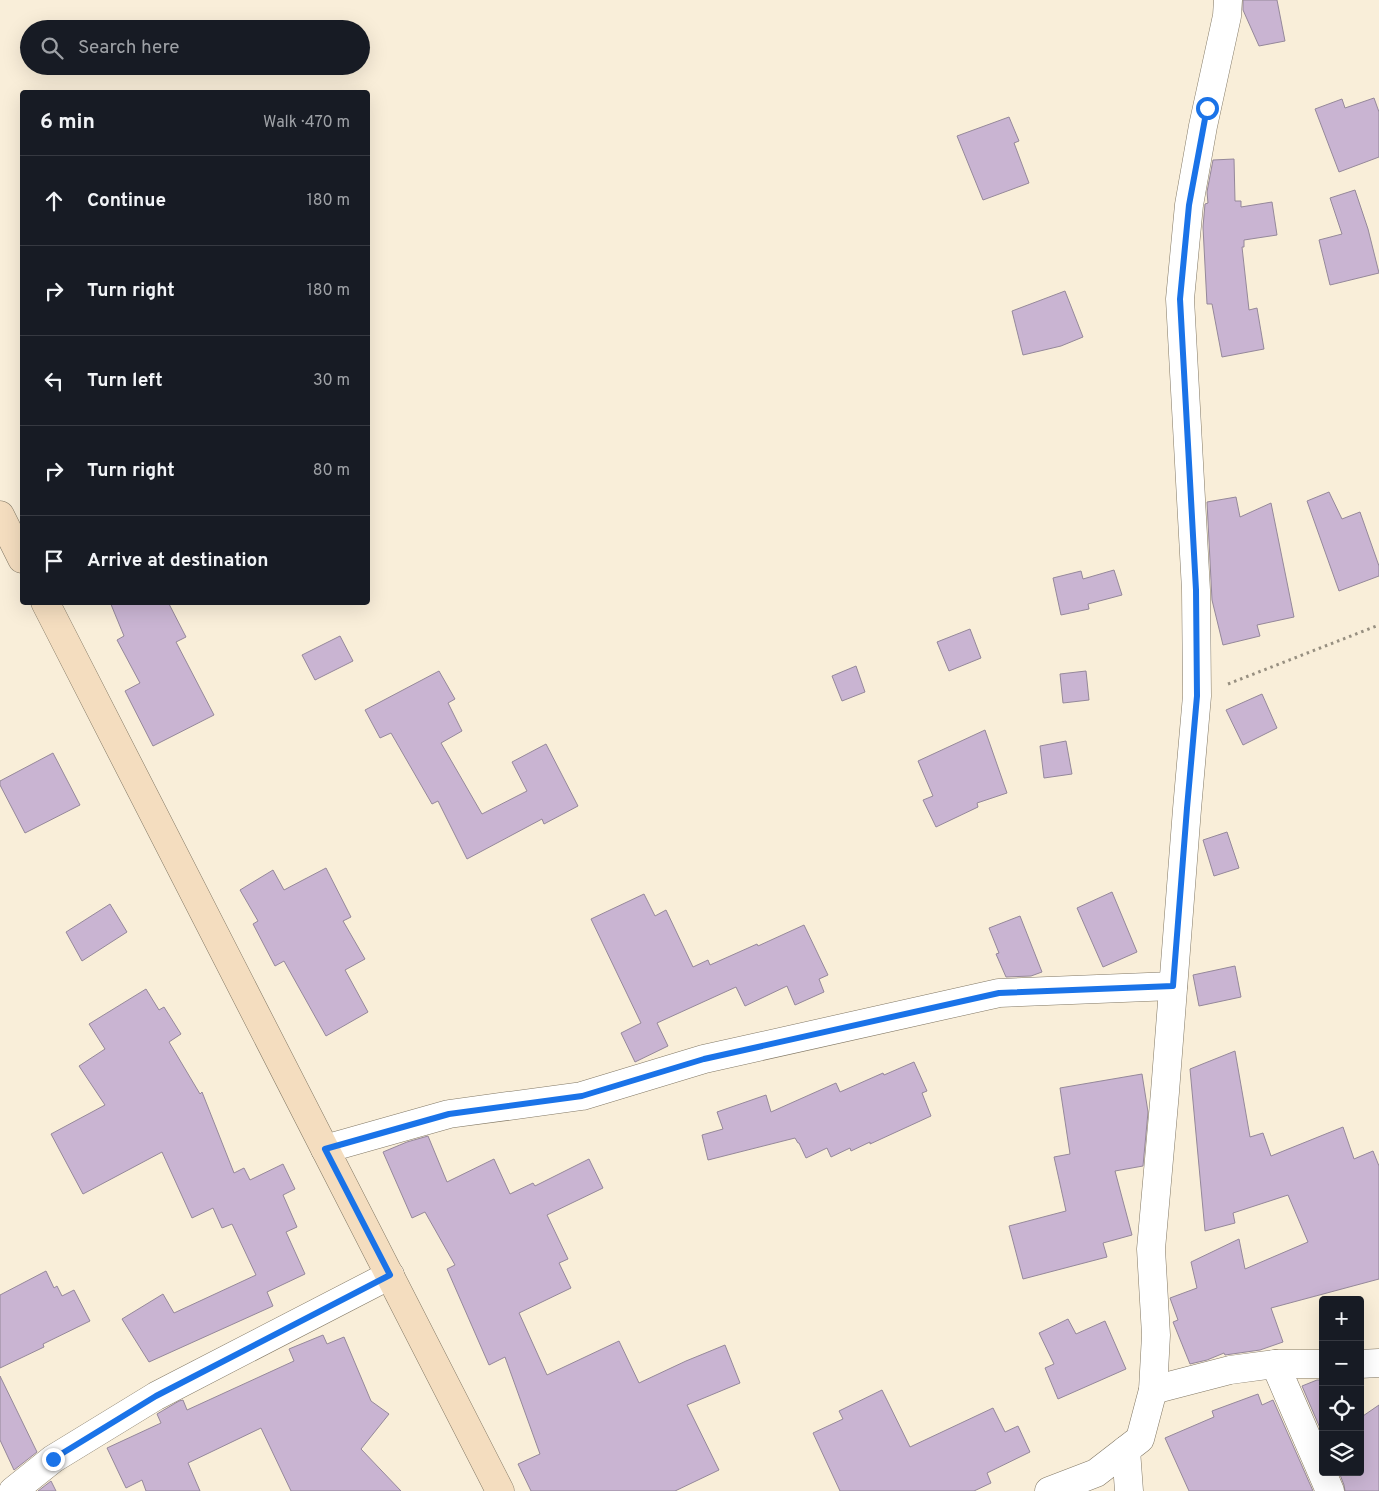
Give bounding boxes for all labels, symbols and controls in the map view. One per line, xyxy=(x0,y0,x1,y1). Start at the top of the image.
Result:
search box xyxy=(20,20,370,75)
icon: search xyxy=(38,34,66,62)
text: Search here xyxy=(78,36,180,60)
route start xyxy=(1196,97,1219,120)
text: 6 min xyxy=(40,109,95,136)
text: Walk · 470 m xyxy=(263,113,350,133)
icon: ahead xyxy=(40,187,68,215)
text: Continue xyxy=(87,189,166,213)
text: 180 m xyxy=(307,191,350,211)
icon: right xyxy=(40,277,68,305)
text: Turn right xyxy=(87,279,175,303)
text: 180 m xyxy=(307,281,350,301)
icon: left xyxy=(40,367,68,395)
text: Turn left xyxy=(87,369,163,393)
text: 30 m xyxy=(313,371,350,391)
icon: right xyxy=(40,457,68,485)
text: Turn right xyxy=(87,459,175,483)
text: 80 m xyxy=(313,461,350,481)
icon: arrive xyxy=(40,547,68,575)
text: Arrive at destination xyxy=(87,549,268,573)
map controls xyxy=(1319,1296,1364,1476)
button: + xyxy=(1319,1296,1364,1341)
button: − xyxy=(1319,1341,1364,1386)
button: locate xyxy=(1319,1386,1364,1431)
button: layers xyxy=(1319,1431,1364,1476)
route end xyxy=(42,1448,65,1471)

